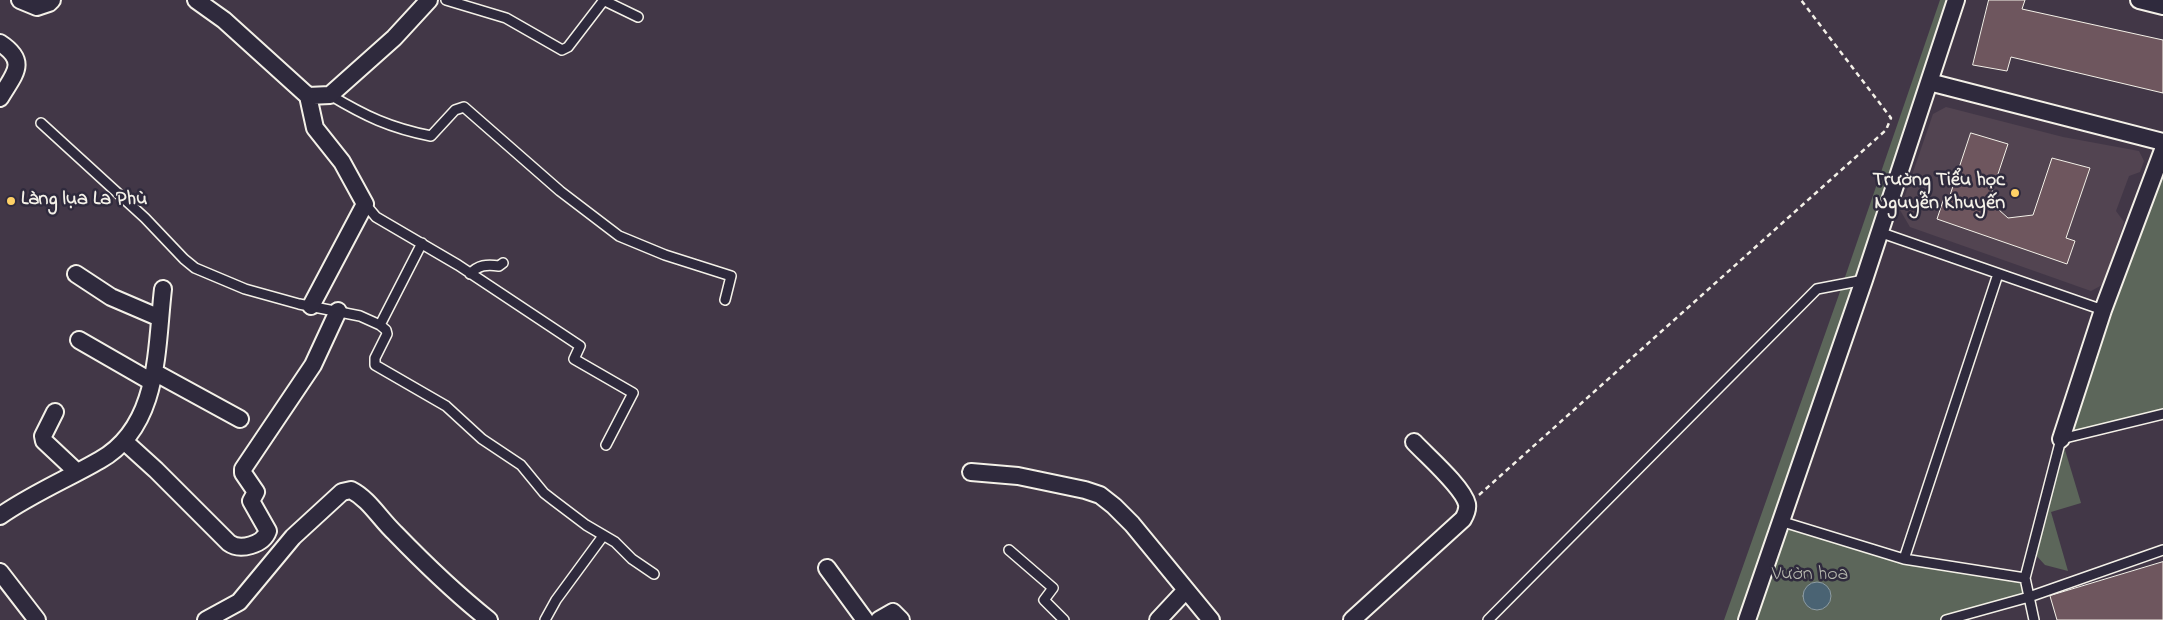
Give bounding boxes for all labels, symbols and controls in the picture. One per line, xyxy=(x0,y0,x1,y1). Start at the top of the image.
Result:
place label: Trường Tiểu học Nguyễn Khuyến xyxy=(1873,170,2005,217)
marker: Trường Tiểu học Nguyễn Khuyến xyxy=(2009,187,2021,199)
place label: Làng lụa La Phù xyxy=(21,189,147,213)
marker: Làng lụa La Phù xyxy=(5,195,17,207)
park label: Vườn hoa xyxy=(1772,564,1848,588)

